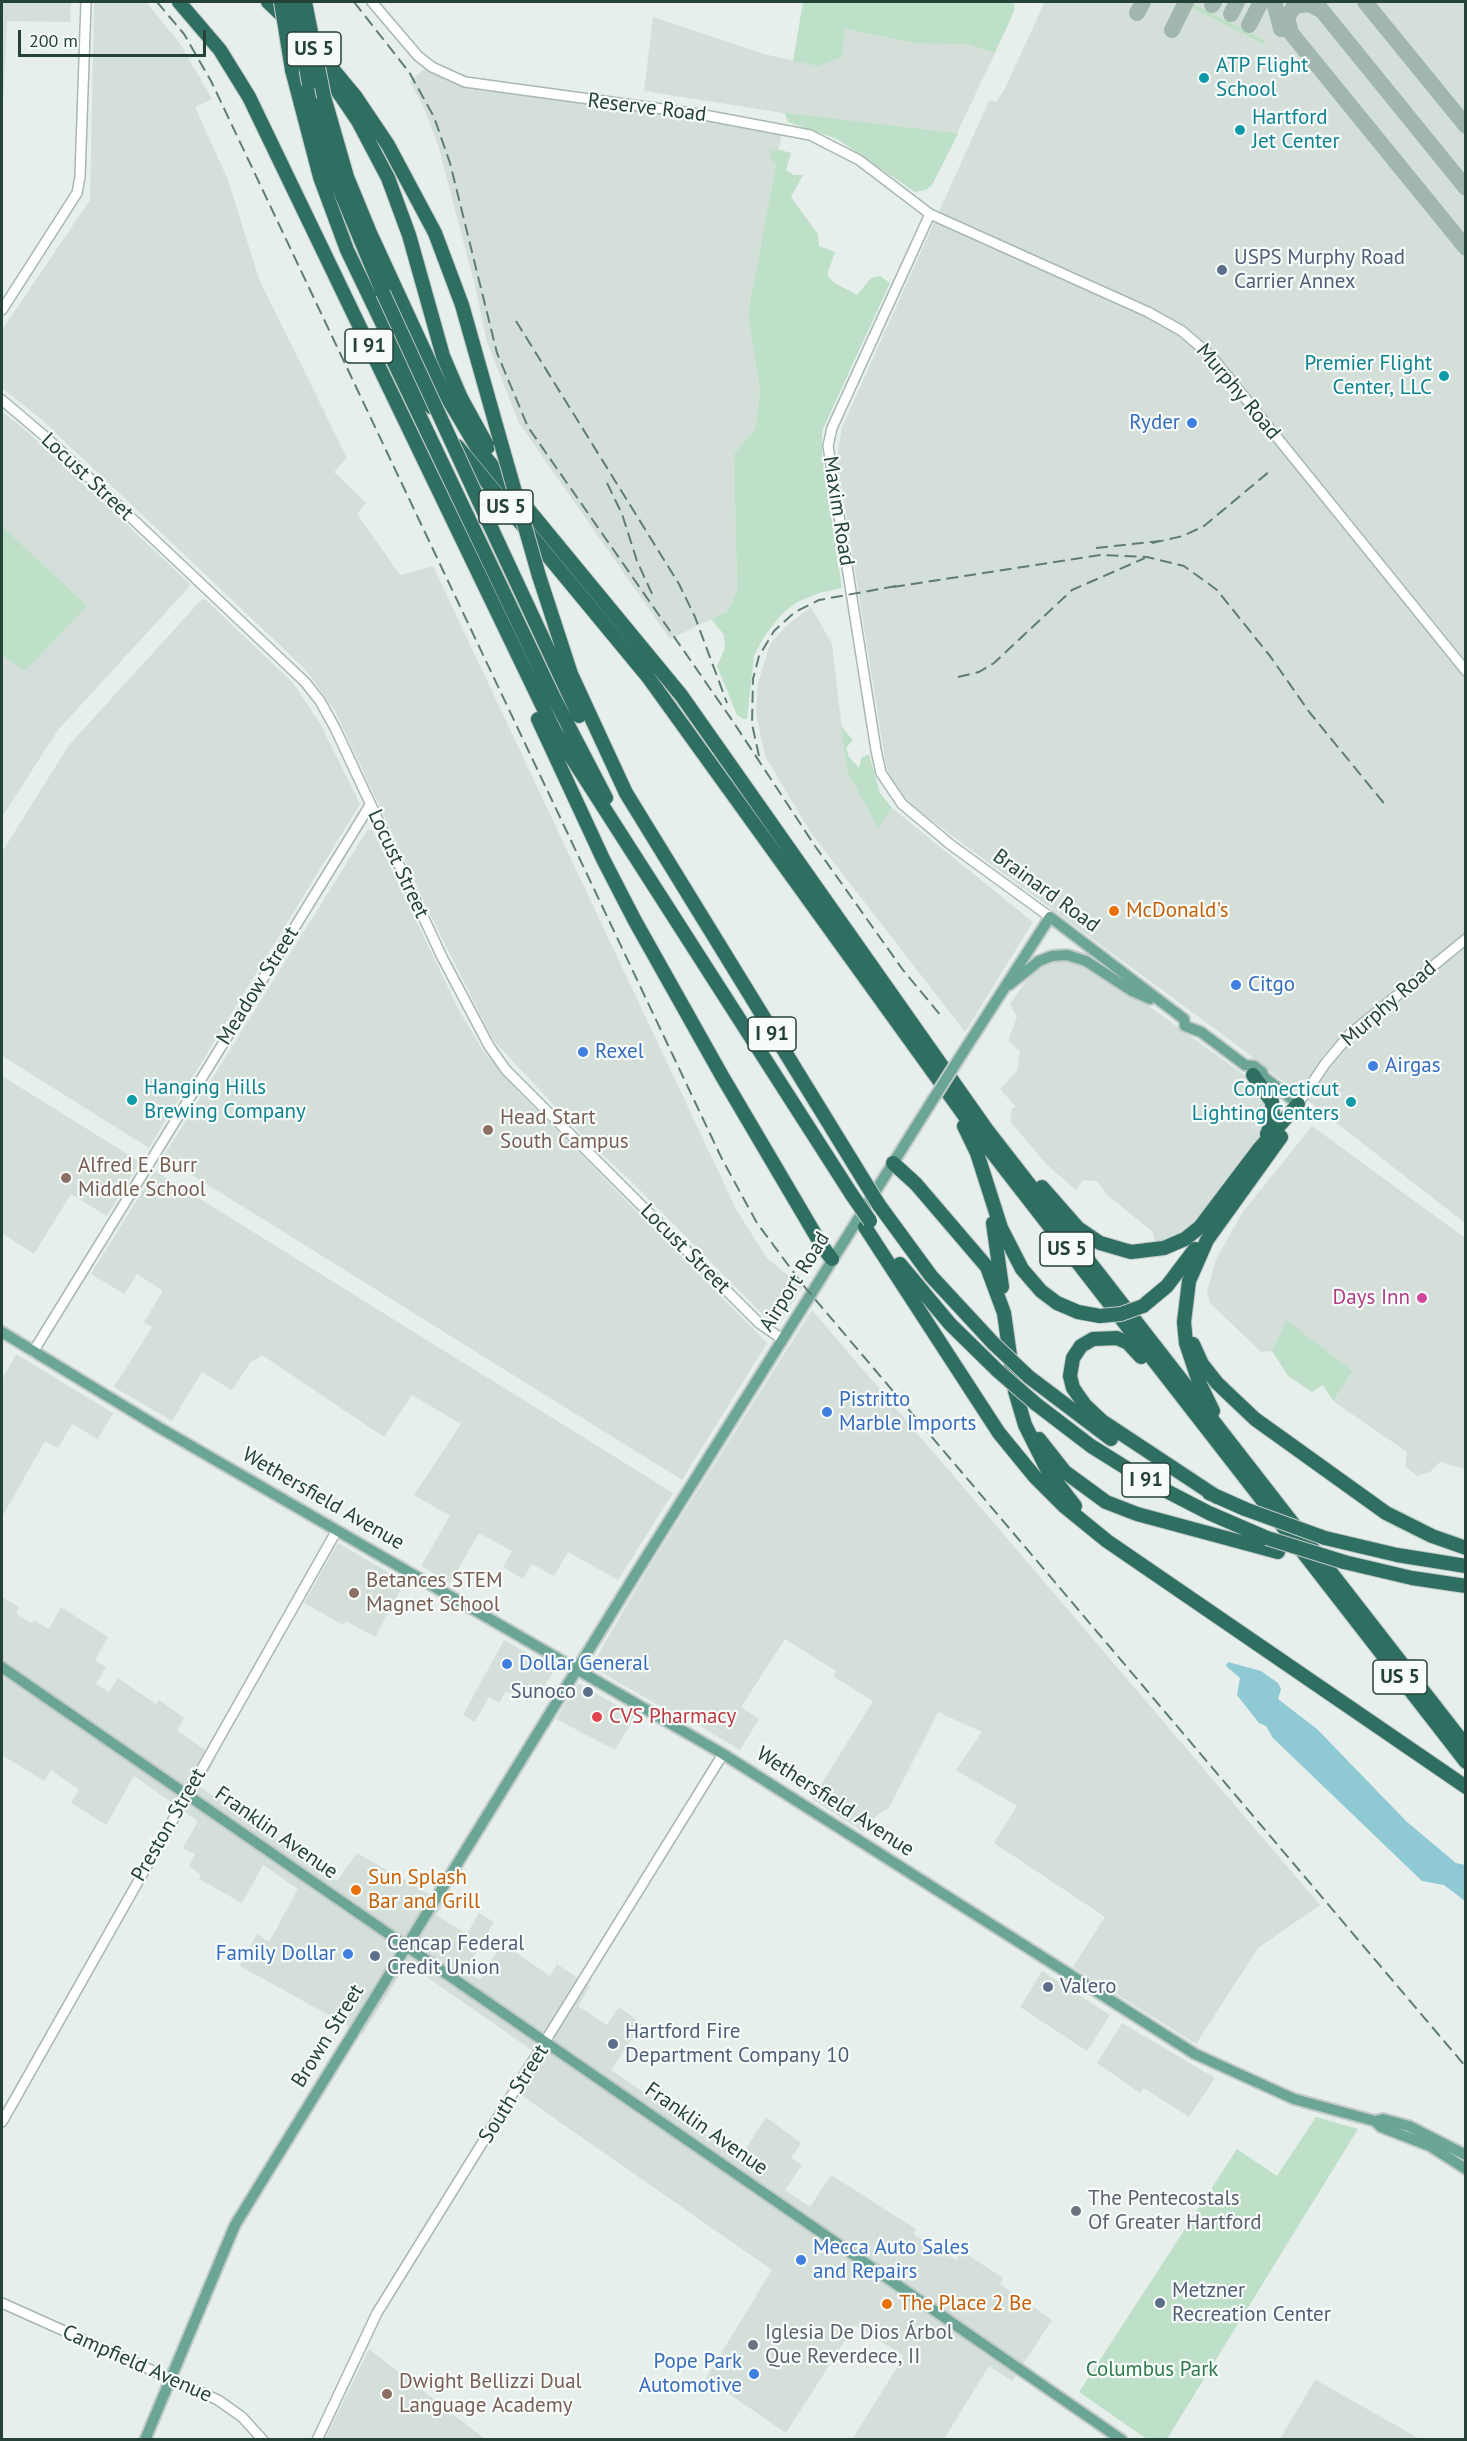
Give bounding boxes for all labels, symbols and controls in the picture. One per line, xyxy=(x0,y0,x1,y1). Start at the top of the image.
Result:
scale bar xyxy=(21,18,208,56)
text: 200 m xyxy=(29,29,78,52)
road number: US 5 xyxy=(287,32,341,66)
place label: ATP Flight School xyxy=(1216,53,1308,103)
marker: ATP Flight School xyxy=(1197,71,1211,85)
street label: Reserve Road xyxy=(586,88,708,128)
place label: Hartford Jet Center xyxy=(1252,105,1340,155)
marker: Hartford Jet Center xyxy=(1233,123,1247,137)
place label: USPS Murphy Road Carrier Annex xyxy=(1234,245,1405,295)
marker: USPS Murphy Road Carrier Annex xyxy=(1215,263,1229,277)
road number: I 91 xyxy=(345,329,393,363)
street label: Murphy Road xyxy=(1190,339,1286,445)
place label: Premier Flight Center, LLC xyxy=(1305,351,1432,401)
marker: Premier Flight Center, LLC xyxy=(1437,369,1451,383)
place label: Ryder xyxy=(1129,410,1180,436)
marker: Ryder xyxy=(1185,416,1199,430)
street label: Locust Street xyxy=(36,428,138,526)
street label: Maxim Road xyxy=(817,454,859,568)
road number: US 5 xyxy=(479,490,533,524)
street label: Locust Street xyxy=(362,806,434,922)
street label: Brainard Road xyxy=(988,844,1104,938)
place label: McDonald's xyxy=(1126,898,1229,924)
marker: McDonald's xyxy=(1107,904,1121,918)
street label: Meadow Street xyxy=(212,922,304,1050)
street label: Murphy Road xyxy=(1336,956,1442,1052)
place label: Citgo xyxy=(1248,972,1295,998)
marker: Citgo xyxy=(1229,978,1243,992)
road number: I 91 xyxy=(748,1017,796,1051)
place label: Rexel xyxy=(595,1039,644,1065)
marker: Rexel xyxy=(576,1045,590,1059)
place label: Airgas xyxy=(1385,1053,1441,1079)
marker: Airgas xyxy=(1366,1059,1380,1073)
place label: Hanging Hills Brewing Company xyxy=(144,1075,306,1125)
place label: Connecticut Lighting Centers xyxy=(1192,1077,1339,1127)
marker: Hanging Hills Brewing Company xyxy=(125,1093,139,1107)
marker: Connecticut Lighting Centers xyxy=(1344,1095,1358,1109)
place label: Head Start South Campus xyxy=(500,1105,629,1155)
marker: Head Start South Campus xyxy=(481,1123,495,1137)
place label: Alfred E. Burr Middle School xyxy=(78,1153,206,1203)
marker: Alfred E. Burr Middle School xyxy=(59,1171,73,1185)
street label: Locust Street xyxy=(635,1199,735,1299)
street label: Airport Road xyxy=(754,1228,836,1336)
road number: US 5 xyxy=(1040,1232,1094,1266)
place label: Days Inn xyxy=(1333,1285,1410,1311)
marker: Days Inn xyxy=(1415,1291,1429,1305)
place label: Pistritto Marble Imports xyxy=(839,1387,976,1437)
marker: Pistritto Marble Imports xyxy=(820,1405,834,1419)
street label: Wethersfield Avenue xyxy=(237,1442,409,1556)
road number: I 91 xyxy=(1122,1463,1170,1497)
place label: Betances STEM Magnet School xyxy=(366,1568,503,1618)
marker: Betances STEM Magnet School xyxy=(347,1586,361,1600)
place label: Dollar General xyxy=(519,1651,649,1677)
marker: Dollar General xyxy=(500,1657,514,1671)
road number: US 5 xyxy=(1373,1660,1427,1694)
place label: Sunoco xyxy=(511,1679,576,1705)
marker: Sunoco xyxy=(581,1685,595,1699)
place label: CVS Pharmacy xyxy=(609,1704,736,1730)
marker: CVS Pharmacy xyxy=(590,1710,604,1724)
street label: Wethersfield Avenue xyxy=(751,1742,919,1862)
street label: Preston Street xyxy=(126,1764,212,1886)
street label: Franklin Avenue xyxy=(210,1781,342,1885)
place label: Sun Splash Bar and Grill xyxy=(368,1865,480,1915)
marker: Sun Splash Bar and Grill xyxy=(349,1883,363,1897)
place label: Cencap Federal Credit Union xyxy=(387,1931,524,1981)
place label: Family Dollar xyxy=(216,1941,336,1967)
marker: Family Dollar xyxy=(341,1947,355,1961)
marker: Cencap Federal Credit Union xyxy=(368,1949,382,1963)
place label: Valero xyxy=(1060,1974,1116,2000)
street label: Brown Street xyxy=(286,1980,370,2092)
marker: Valero xyxy=(1041,1980,1055,1994)
place label: Hartford Fire Department Company 10 xyxy=(625,2019,849,2069)
marker: Hartford Fire Department Company 10 xyxy=(606,2037,620,2051)
street label: South Street xyxy=(474,2040,554,2148)
street label: Franklin Avenue xyxy=(640,2077,772,2181)
place label: The Pentecostals Of Greater Hartford xyxy=(1088,2186,1262,2236)
marker: The Pentecostals Of Greater Hartford xyxy=(1069,2204,1083,2218)
place label: Mecca Auto Sales and Repairs xyxy=(813,2235,969,2285)
marker: Mecca Auto Sales and Repairs xyxy=(794,2253,808,2267)
place label: Metzner Recreation Center xyxy=(1172,2278,1331,2328)
place label: The Place 2 Be xyxy=(899,2291,1032,2317)
marker: Metzner Recreation Center xyxy=(1153,2296,1167,2310)
marker: The Place 2 Be xyxy=(880,2297,894,2311)
street label: Campfield Avenue xyxy=(58,2320,216,2408)
place label: Iglesia De Dios Árbol Que Reverdece, II xyxy=(765,2320,953,2370)
marker: Iglesia De Dios Árbol Que Reverdece, II xyxy=(746,2338,760,2352)
place label: Pope Park Automotive xyxy=(639,2349,742,2399)
park label: Columbus Park xyxy=(1086,2357,1218,2383)
marker: Pope Park Automotive xyxy=(747,2367,761,2381)
place label: Dwight Bellizzi Dual Language Academy xyxy=(399,2369,582,2419)
marker: Dwight Bellizzi Dual Language Academy xyxy=(380,2387,394,2401)

